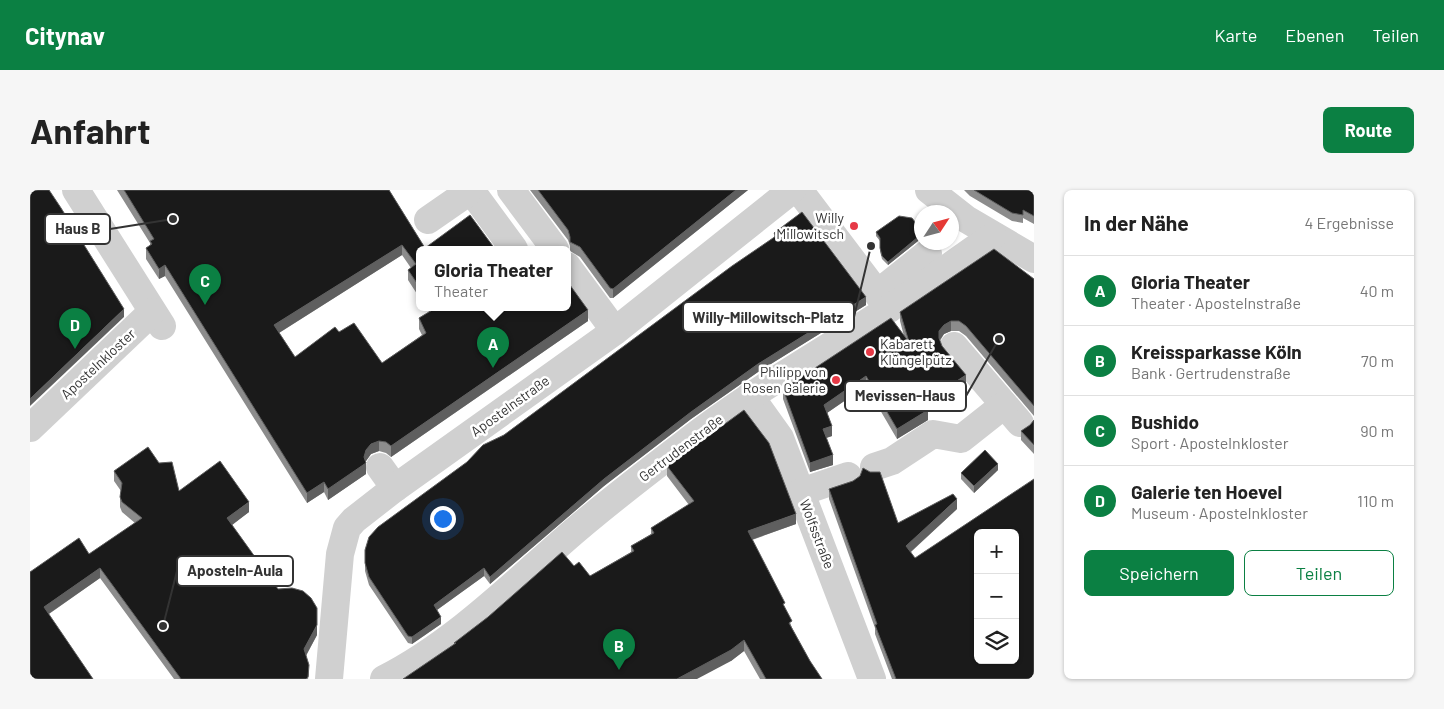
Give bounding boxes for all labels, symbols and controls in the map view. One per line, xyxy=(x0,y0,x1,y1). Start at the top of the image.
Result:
text: Citynav xyxy=(25,21,105,50)
text: Karte xyxy=(1214,24,1257,46)
text: Ebenen xyxy=(1285,24,1344,46)
text: Teilen xyxy=(1372,24,1419,46)
button: Route xyxy=(1323,107,1414,153)
text: Anfahrt xyxy=(30,109,150,151)
north arrow xyxy=(914,205,959,250)
place label: Willy Millowitsch xyxy=(776,209,845,242)
text: In der Nähe xyxy=(1084,210,1189,235)
text: 4 Ergebnisse xyxy=(1304,213,1394,232)
callout: Haus B xyxy=(45,214,110,244)
text: Haus B xyxy=(55,219,101,237)
marker: Willy Millowitsch xyxy=(848,220,860,232)
popup xyxy=(416,246,571,311)
text: Gloria Theater xyxy=(434,258,553,281)
pin: C xyxy=(189,264,221,305)
text: Gloria Theater xyxy=(1131,270,1250,293)
text: Theater xyxy=(434,281,488,300)
text: A xyxy=(1095,281,1105,300)
text: 40 m xyxy=(1360,281,1394,300)
text: Theater · Apostelnstraße xyxy=(1131,293,1301,312)
callout: Willy-Millowitsch-Platz xyxy=(683,302,854,332)
pin: D xyxy=(59,308,91,349)
text: Willy-Millowitsch-Platz xyxy=(692,308,844,326)
street label: Apostelnkloster xyxy=(57,325,138,402)
pin: A xyxy=(477,327,509,368)
place label: Kabarett Klüngelpütz xyxy=(880,335,952,368)
text: Kreissparkasse Köln xyxy=(1131,340,1302,363)
marker: Kabarett Klüngelpütz xyxy=(864,346,876,358)
text: B xyxy=(1095,351,1105,370)
text: 70 m xyxy=(1361,351,1394,370)
place label: Philipp von Rosen Galerie xyxy=(743,363,826,396)
text: Bank · Gertrudenstraße xyxy=(1131,363,1291,382)
street label: Apostelnstraße xyxy=(467,371,552,440)
marker: Philipp von Rosen Galerie xyxy=(830,374,842,386)
callout: Mevissen-Haus xyxy=(845,381,966,411)
text: Mevissen-Haus xyxy=(855,386,956,404)
street label: Gertrudenstraße xyxy=(635,410,726,485)
text: Bushido xyxy=(1131,410,1199,433)
text: C xyxy=(1095,421,1105,440)
text: 90 m xyxy=(1360,421,1394,440)
text: Sport · Apostelnkloster xyxy=(1131,433,1289,452)
text: Galerie ten Hoevel xyxy=(1131,480,1282,503)
text: D xyxy=(1095,491,1105,510)
text: 110 m xyxy=(1357,491,1394,510)
street label: Wolfsstraße xyxy=(796,497,838,571)
text: Museum · Apostelnkloster xyxy=(1131,503,1308,522)
your location xyxy=(430,506,456,532)
map controls xyxy=(974,529,1019,664)
button: + xyxy=(974,529,1019,574)
button: Speichern xyxy=(1084,550,1234,596)
button: Teilen xyxy=(1244,550,1394,596)
callout: Aposteln-Aula xyxy=(177,556,293,586)
text: Aposteln-Aula xyxy=(187,561,283,579)
button: − xyxy=(974,574,1019,619)
button: layers xyxy=(974,619,1019,664)
pin: B xyxy=(603,629,635,670)

